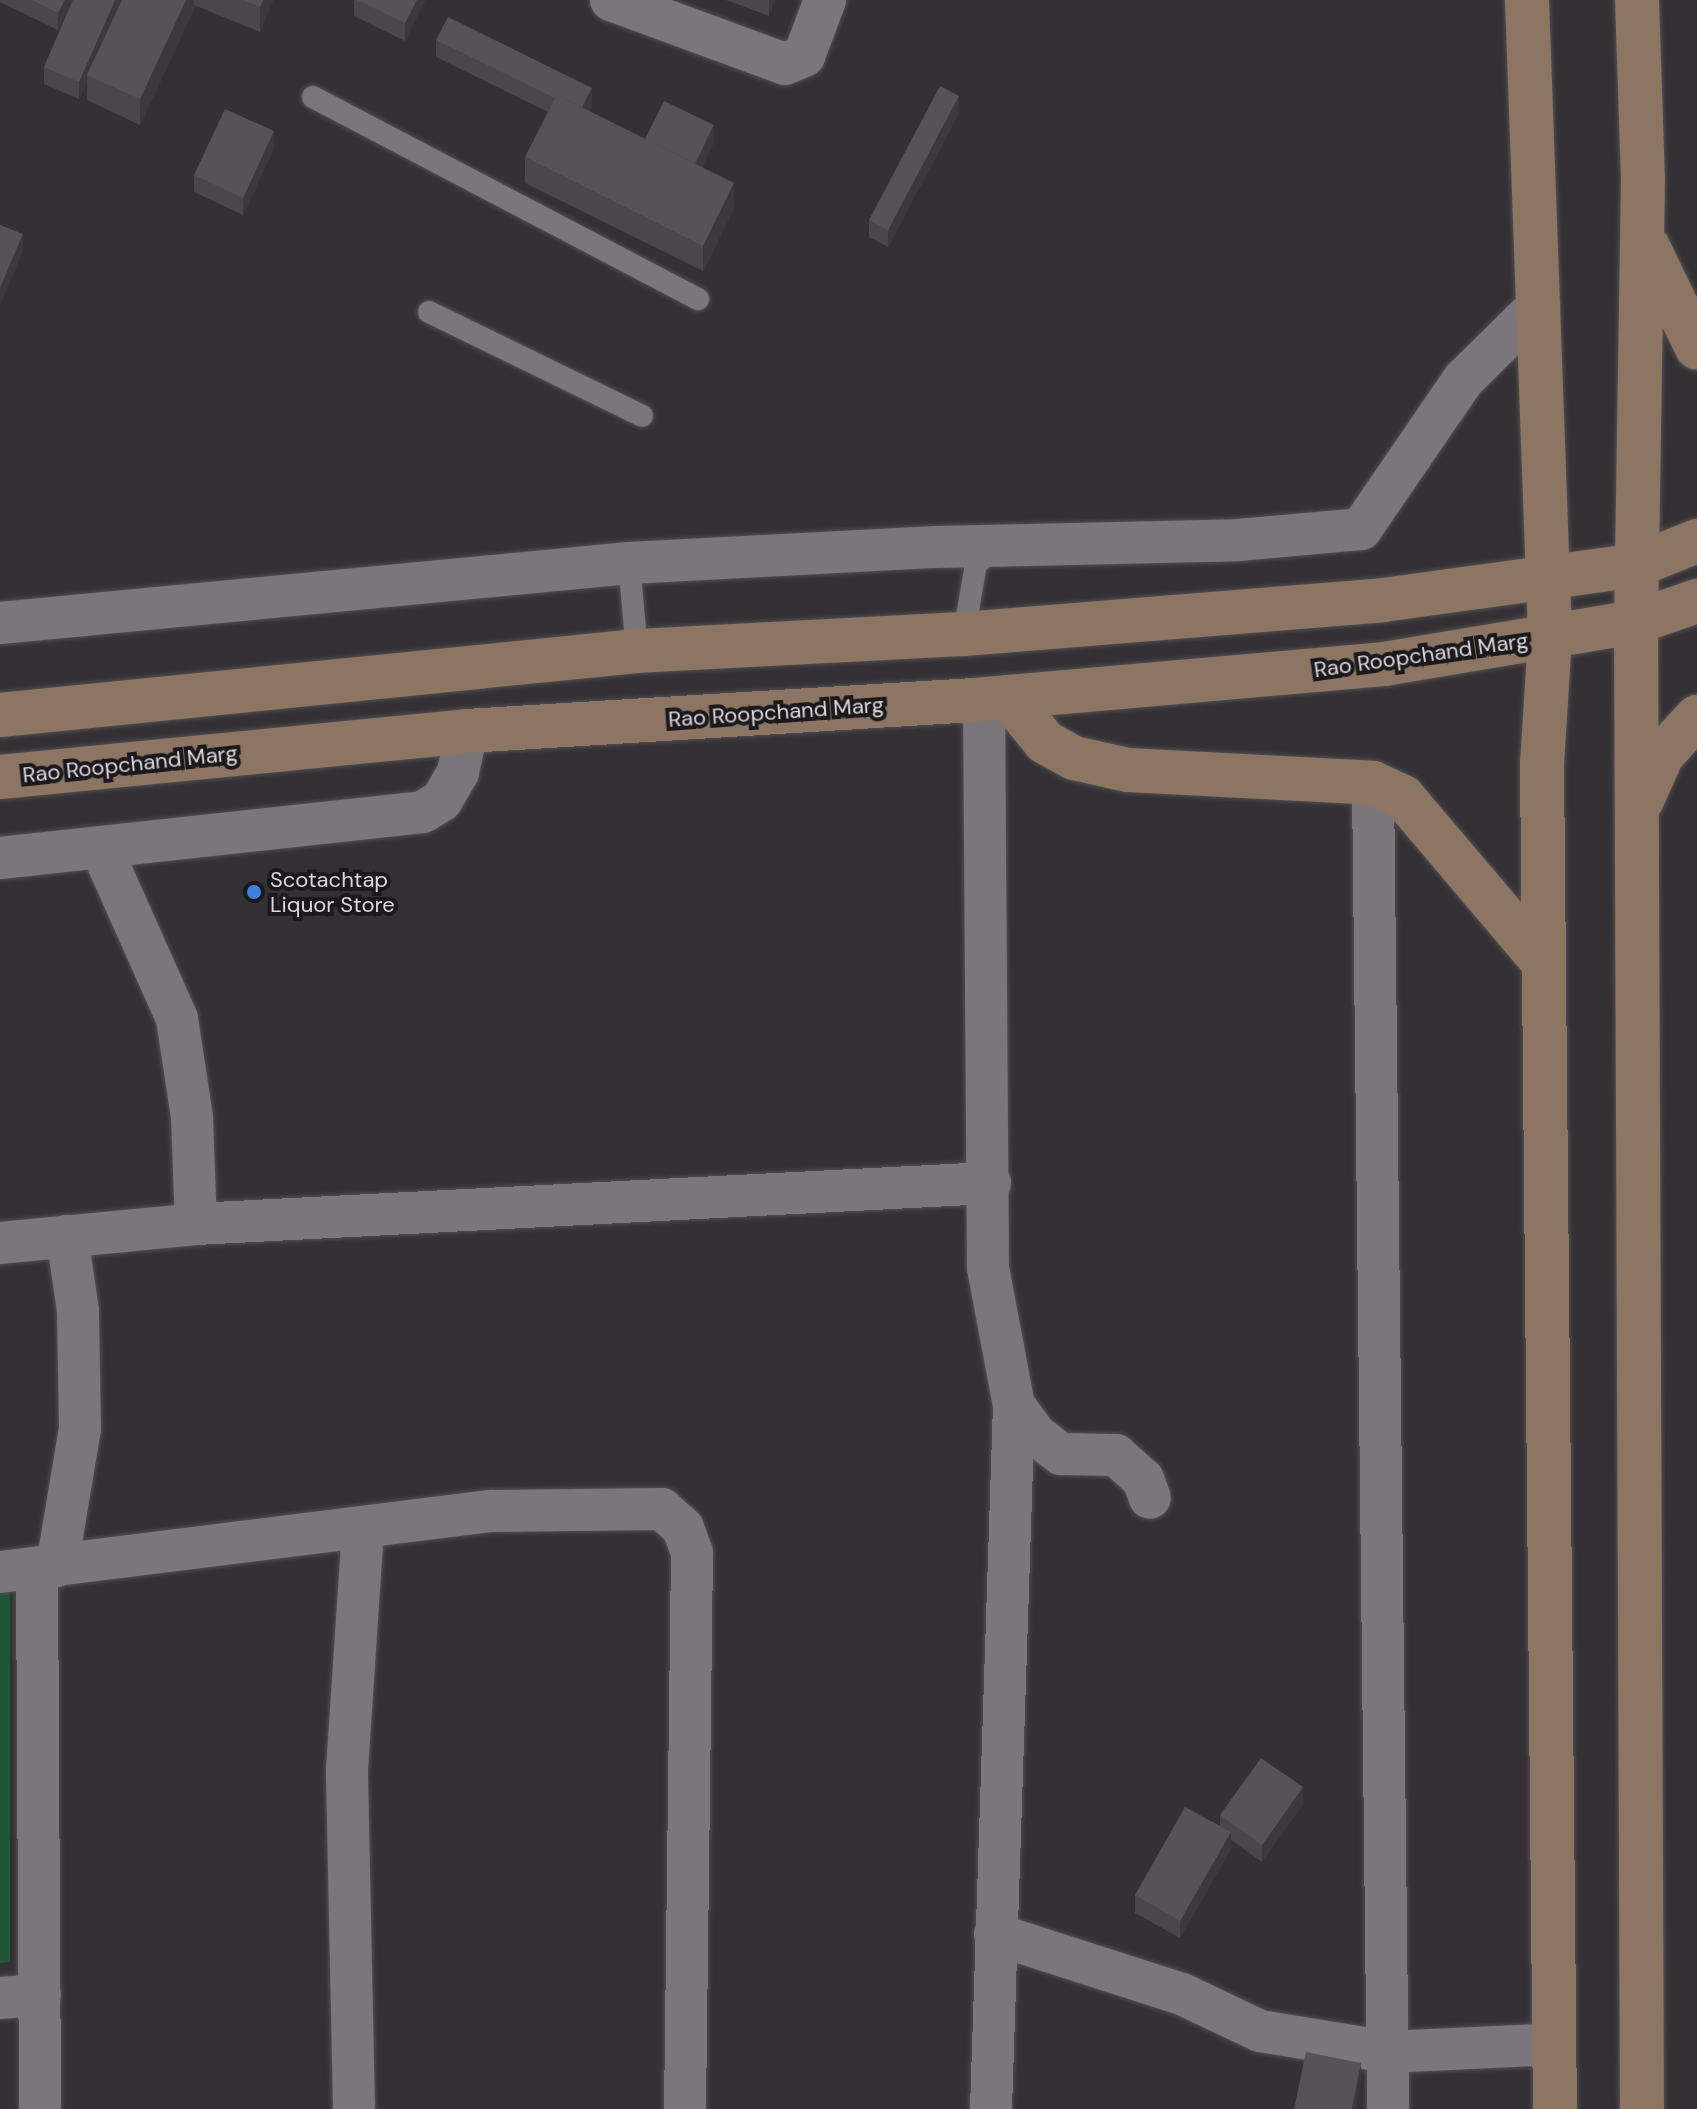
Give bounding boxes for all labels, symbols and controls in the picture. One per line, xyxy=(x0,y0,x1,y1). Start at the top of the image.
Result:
street label: Rao Roopchand Marg xyxy=(1312,627,1530,683)
street label: Rao Roopchand Marg xyxy=(667,691,885,733)
street label: Rao Roopchand Marg xyxy=(21,740,239,788)
place label: Scotachtap Liquor Store xyxy=(270,866,395,918)
marker: Scotachtap Liquor Store xyxy=(245,883,263,901)

